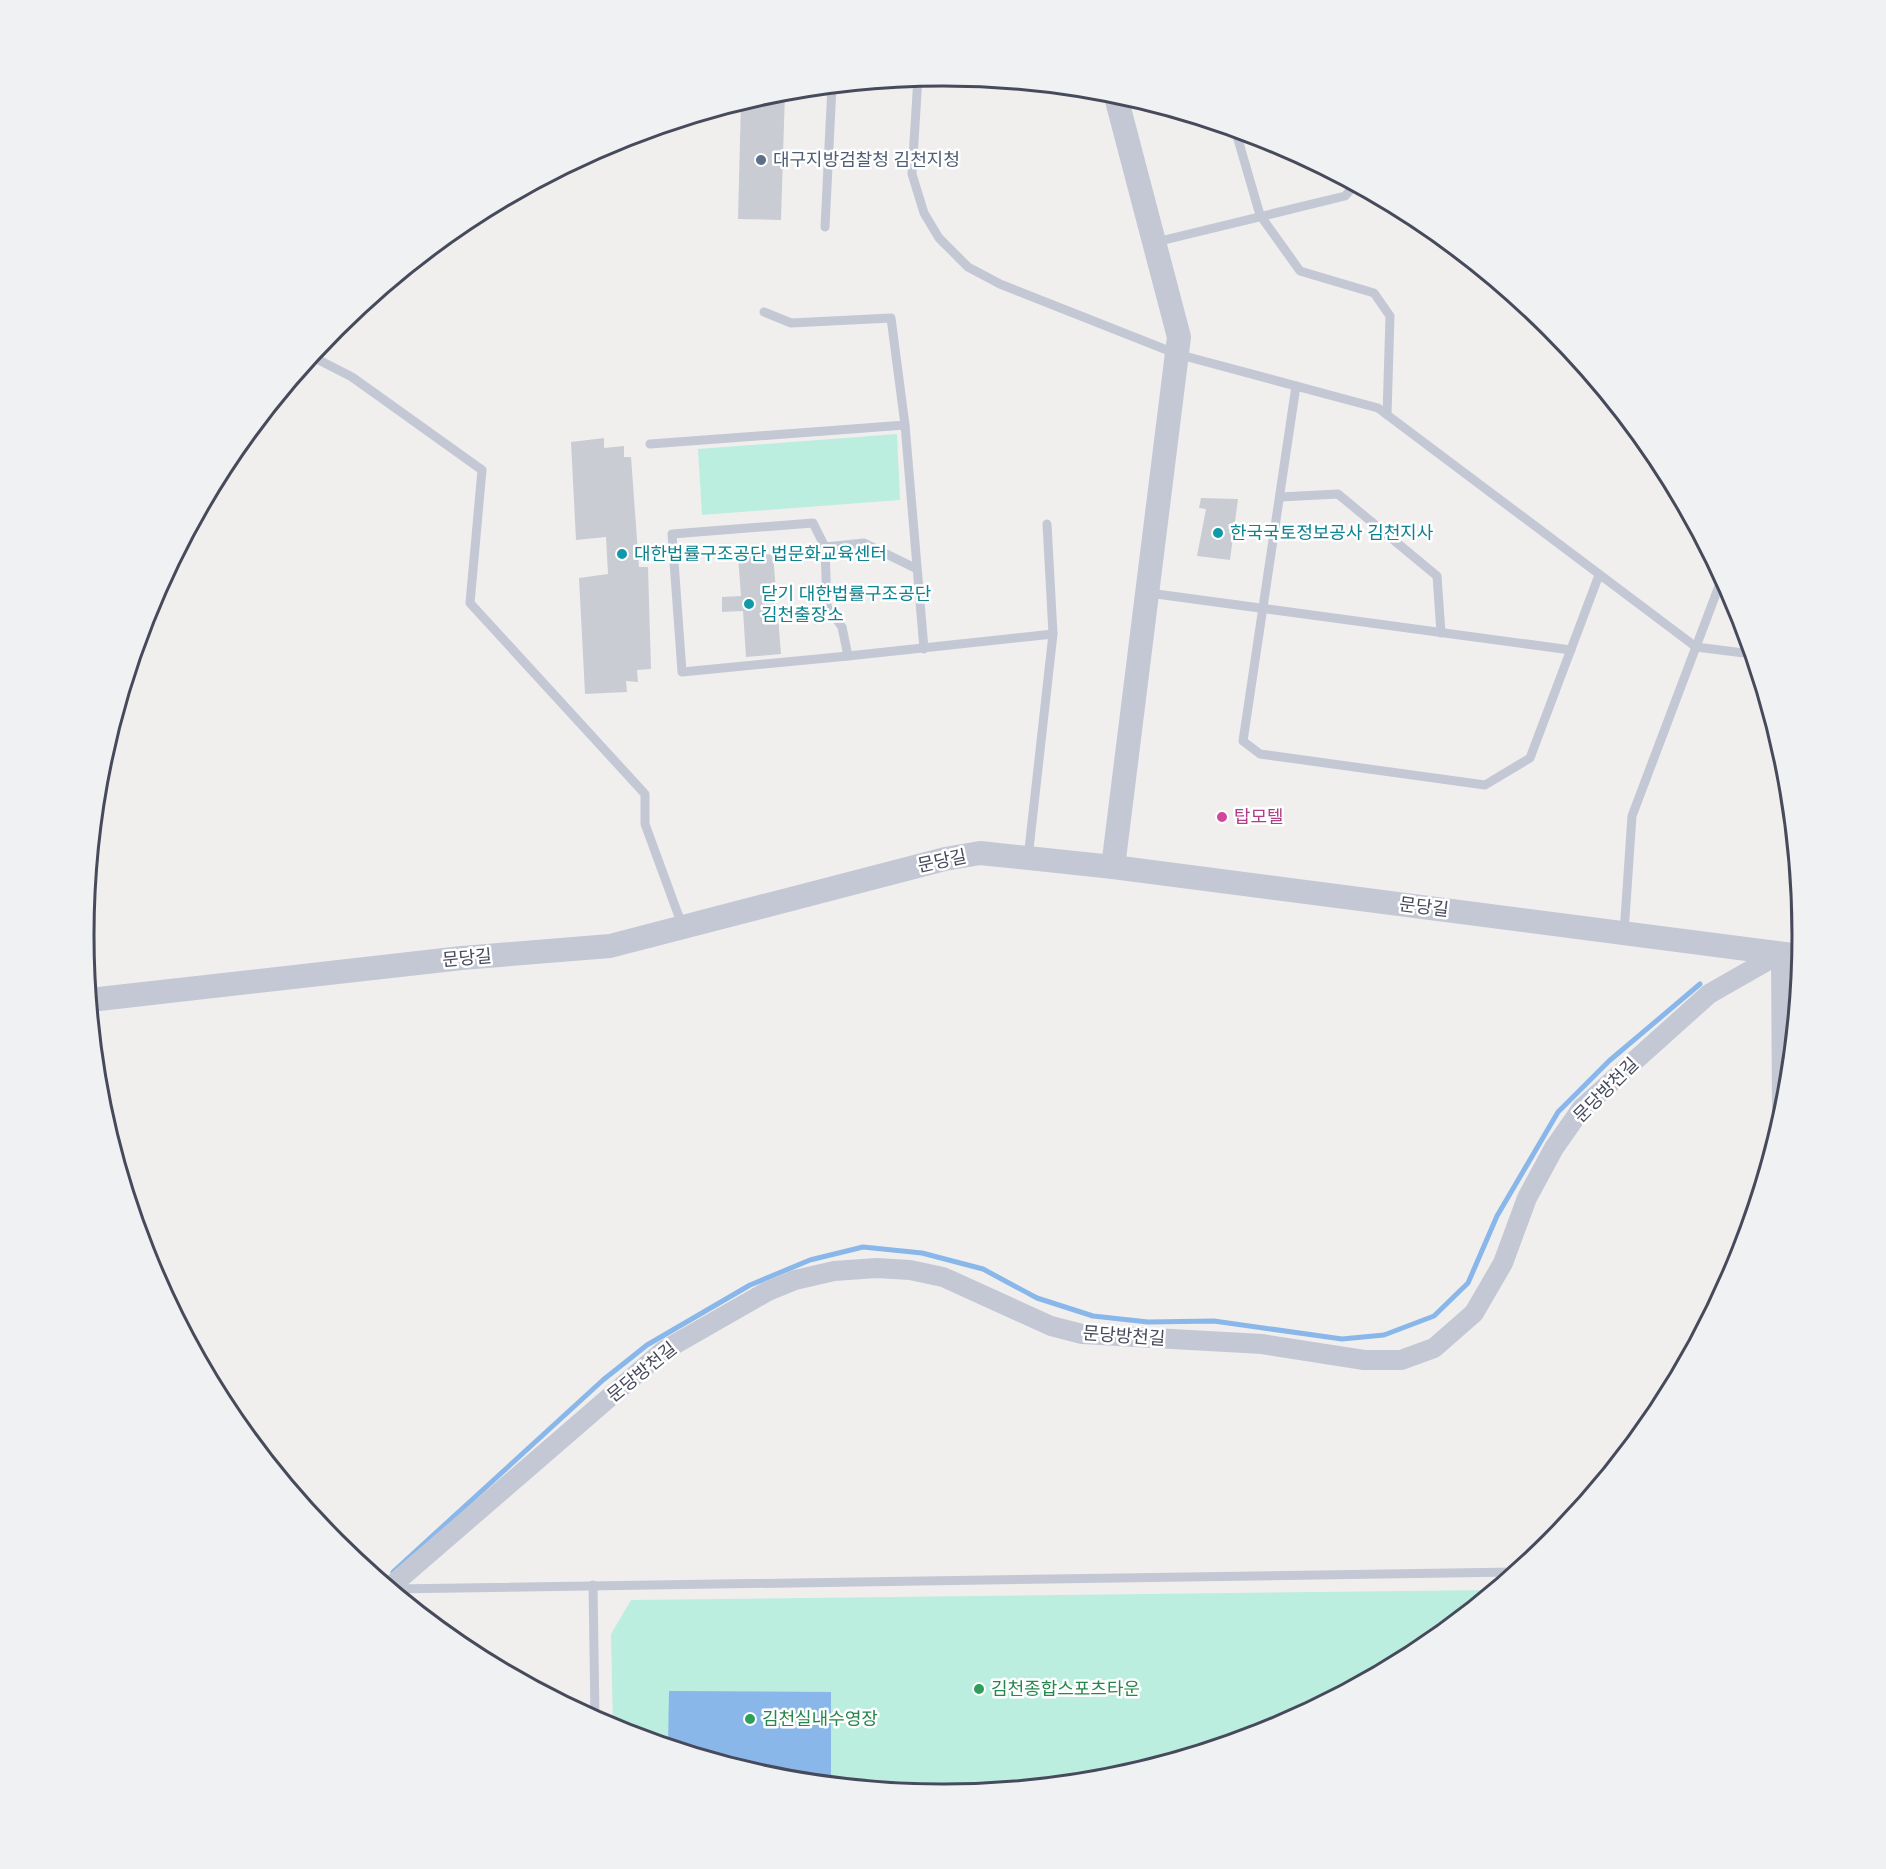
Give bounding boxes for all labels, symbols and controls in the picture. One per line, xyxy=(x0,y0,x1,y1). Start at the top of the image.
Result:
place label: 대구지방검찰청 김천지청 xyxy=(773,148,960,171)
marker: 대구지방검찰청 김천지청 xyxy=(754,153,768,167)
place label: 한국국토정보공사 김천지사 xyxy=(1230,521,1434,544)
marker: 한국국토정보공사 김천지사 xyxy=(1211,526,1225,540)
place label: 대한법률구조공단 법문화교육센터 xyxy=(634,542,887,565)
marker: 대한법률구조공단 법문화교육센터 xyxy=(615,547,629,561)
place label: 닫기 대한법률구조공단 김천출장소 xyxy=(761,582,931,626)
marker: 닫기 대한법률구조공단 김천출장소 xyxy=(742,597,756,611)
place label: 탑모텔 xyxy=(1234,805,1284,828)
marker: 탑모텔 xyxy=(1215,810,1229,824)
street label: 문당길 xyxy=(915,844,969,877)
street label: 문당길 xyxy=(1398,892,1450,921)
street label: 문당길 xyxy=(441,944,493,971)
street label: 문당방천길 xyxy=(1568,1052,1643,1127)
street label: 문당방천길 xyxy=(1082,1321,1166,1350)
street label: 문당방천길 xyxy=(602,1337,681,1407)
place label: 김천종합스포츠타운 xyxy=(991,1677,1140,1700)
marker: 김천종합스포츠타운 xyxy=(972,1682,986,1696)
place label: 김천실내수영장 xyxy=(762,1707,878,1730)
marker: 김천실내수영장 xyxy=(743,1712,757,1726)

